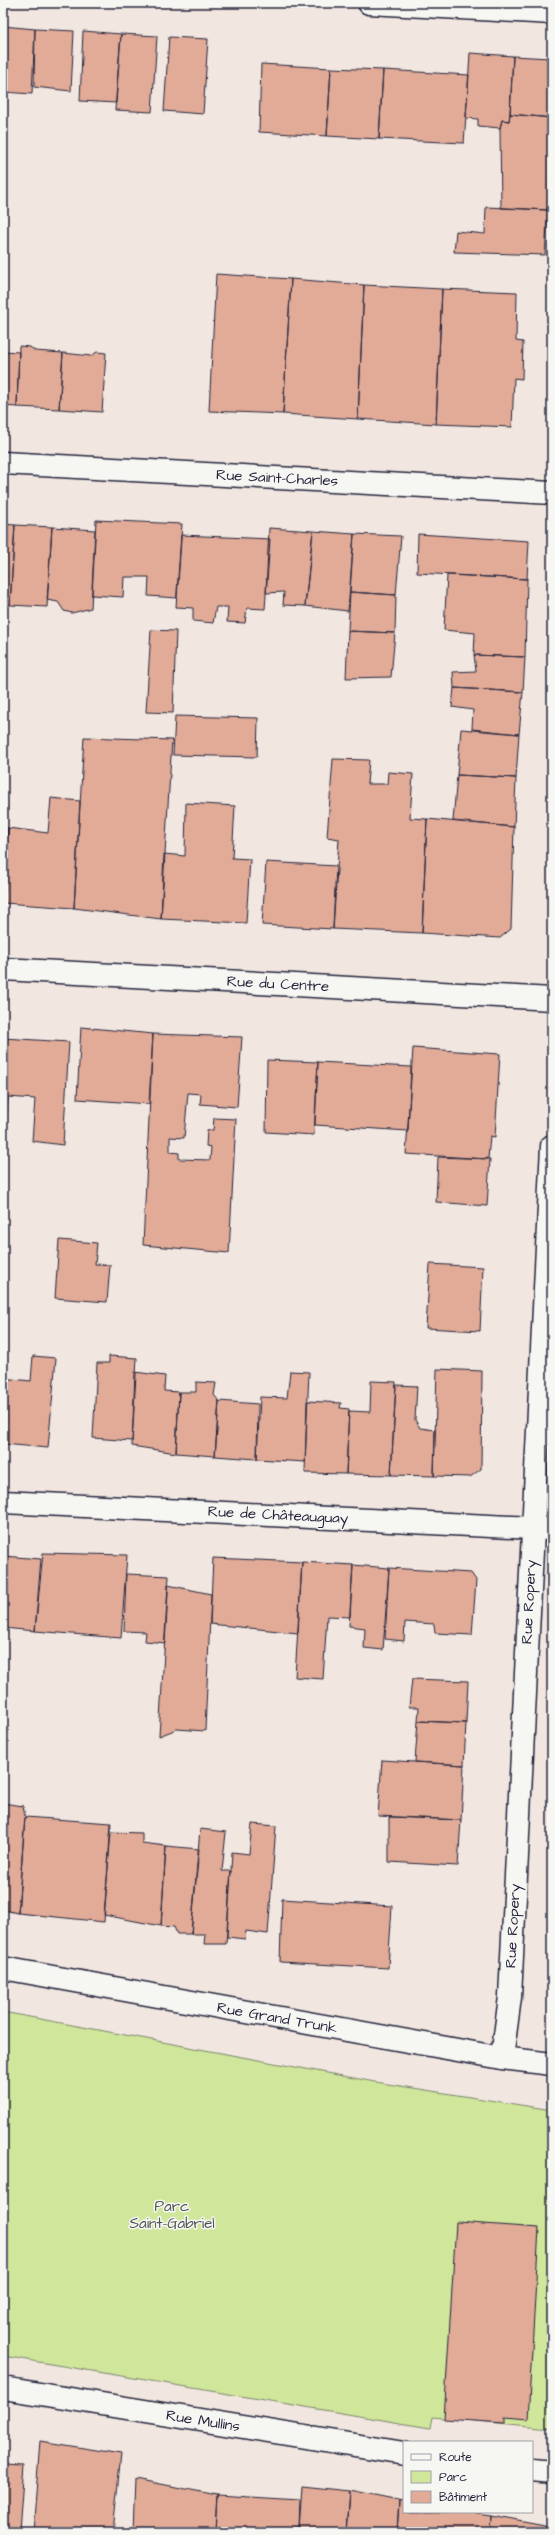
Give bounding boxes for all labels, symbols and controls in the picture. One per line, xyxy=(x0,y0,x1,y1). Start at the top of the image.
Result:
street label: Rue Saint-Charles xyxy=(215,464,339,492)
street label: Rue du Centre xyxy=(226,971,330,997)
street label: Rue de Châteauguay xyxy=(207,1501,349,1530)
street label: Rue Ropery xyxy=(516,1559,543,1645)
street label: Rue Ropery xyxy=(500,1883,527,1969)
street label: Rue Grand Trunk xyxy=(215,1997,339,2039)
park label: Parc Saint-Gabriel xyxy=(129,2196,215,2234)
street label: Rue Mullins xyxy=(165,2405,242,2437)
legend xyxy=(403,2441,533,2513)
text: Route xyxy=(439,2449,472,2466)
text: Parc xyxy=(439,2469,467,2486)
text: Bâtiment xyxy=(439,2489,487,2506)

